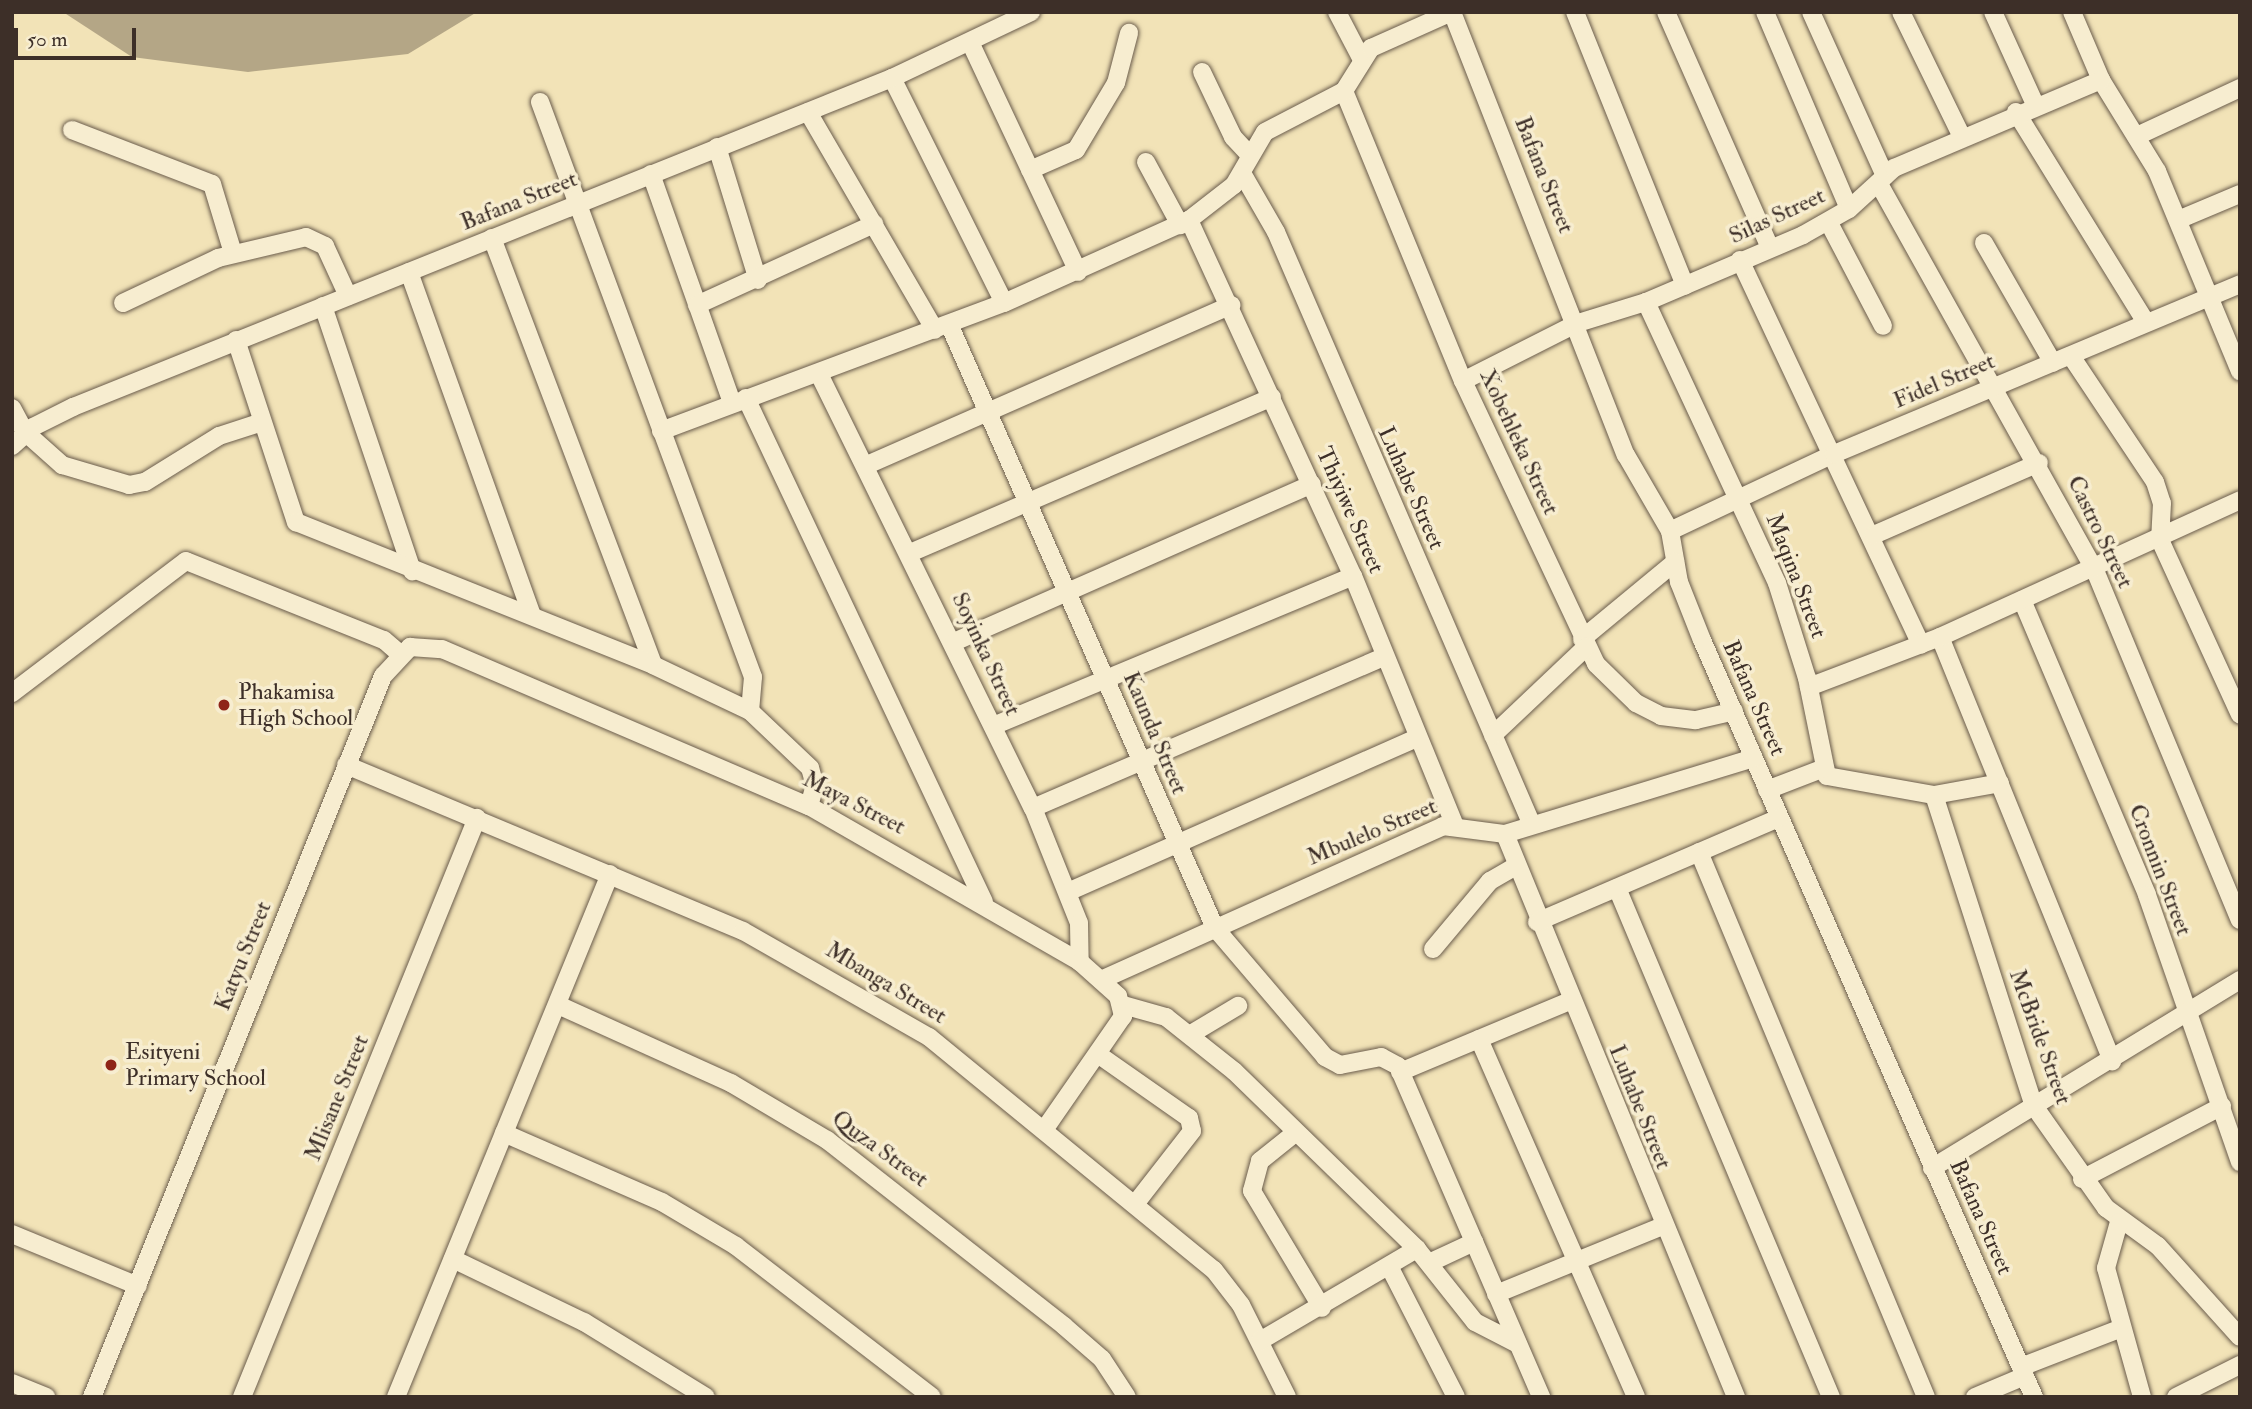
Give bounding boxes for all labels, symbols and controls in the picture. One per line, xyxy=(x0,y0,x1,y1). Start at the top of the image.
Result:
scale bar xyxy=(18,14,140,58)
text: 50 m xyxy=(27,26,68,53)
street label: Bafana Street xyxy=(1508,113,1580,237)
street label: Bafana Street xyxy=(457,165,581,237)
street label: Silas Street xyxy=(1725,182,1829,250)
street label: Fidel Street xyxy=(1889,347,1999,415)
street label: Xobehleka Street xyxy=(1473,365,1565,519)
street label: Luhabe Street xyxy=(1372,422,1450,554)
street label: Thiyiwe Street xyxy=(1310,443,1390,577)
street label: Castro Street xyxy=(2061,471,2139,593)
street label: Maqina Street xyxy=(1760,510,1832,642)
street label: Soyinka Street xyxy=(946,588,1026,720)
street label: Bafana Street xyxy=(1716,636,1792,760)
street label: Kaunda Street xyxy=(1117,668,1193,798)
place label: Phakamisa High School xyxy=(238,678,353,732)
marker: Phakamisa High School xyxy=(216,697,232,713)
street label: Maya Street xyxy=(798,765,910,841)
street label: Mbulelo Street xyxy=(1303,792,1441,872)
street label: Cronnin Street xyxy=(2122,801,2198,939)
street label: Katyu Street xyxy=(209,897,277,1015)
street label: Mbanga Street xyxy=(821,936,951,1030)
street label: McBride Street xyxy=(2003,966,2077,1108)
street label: Mlisane Street xyxy=(299,1031,375,1165)
place label: Esityeni Primary School xyxy=(125,1038,266,1092)
street label: Luhabe Street xyxy=(1603,1041,1677,1173)
marker: Esityeni Primary School xyxy=(103,1057,119,1073)
street label: Quza Street xyxy=(827,1105,933,1193)
street label: Bafana Street xyxy=(1943,1155,2019,1279)

